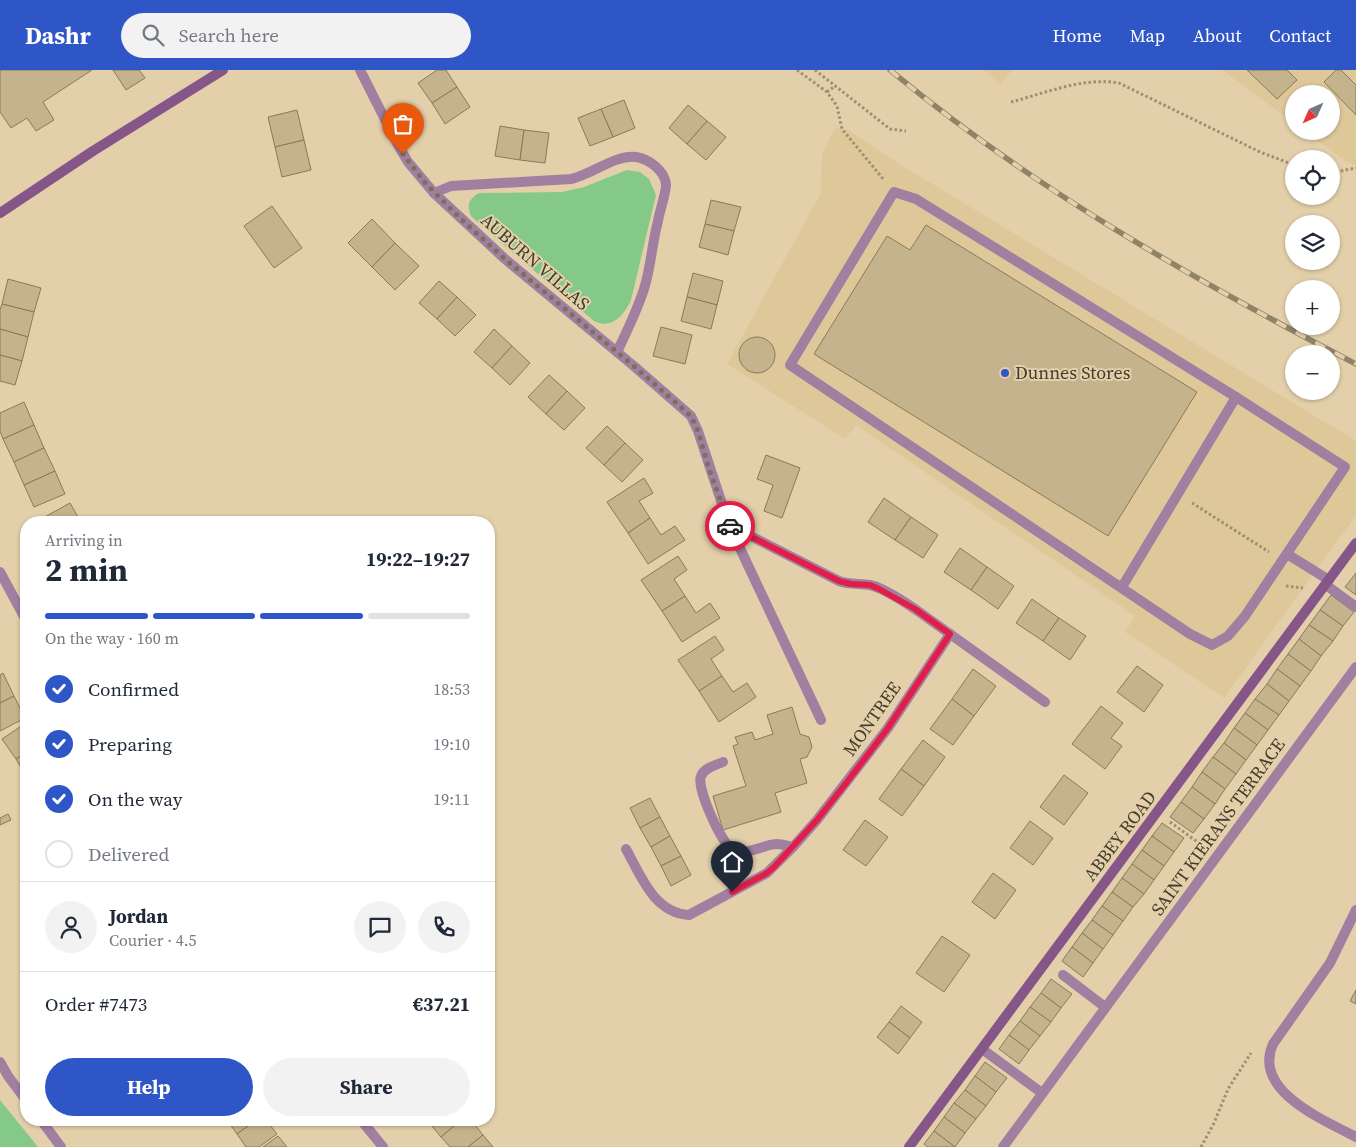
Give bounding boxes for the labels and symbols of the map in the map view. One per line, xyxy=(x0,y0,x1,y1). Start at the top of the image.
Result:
north arrow xyxy=(1285,85,1340,140)
pin xyxy=(382,103,424,154)
street label: AUBURN VILLAS xyxy=(476,207,595,316)
place label: Dunnes Stores xyxy=(1015,360,1131,385)
marker: Dunnes Stores xyxy=(999,367,1011,379)
courier xyxy=(705,501,755,551)
street label: MONTREE xyxy=(837,676,906,761)
street label: SAINT KIERANS TERRACE xyxy=(1145,733,1291,920)
street label: ABBEY ROAD xyxy=(1077,785,1162,886)
pin xyxy=(711,841,753,892)

